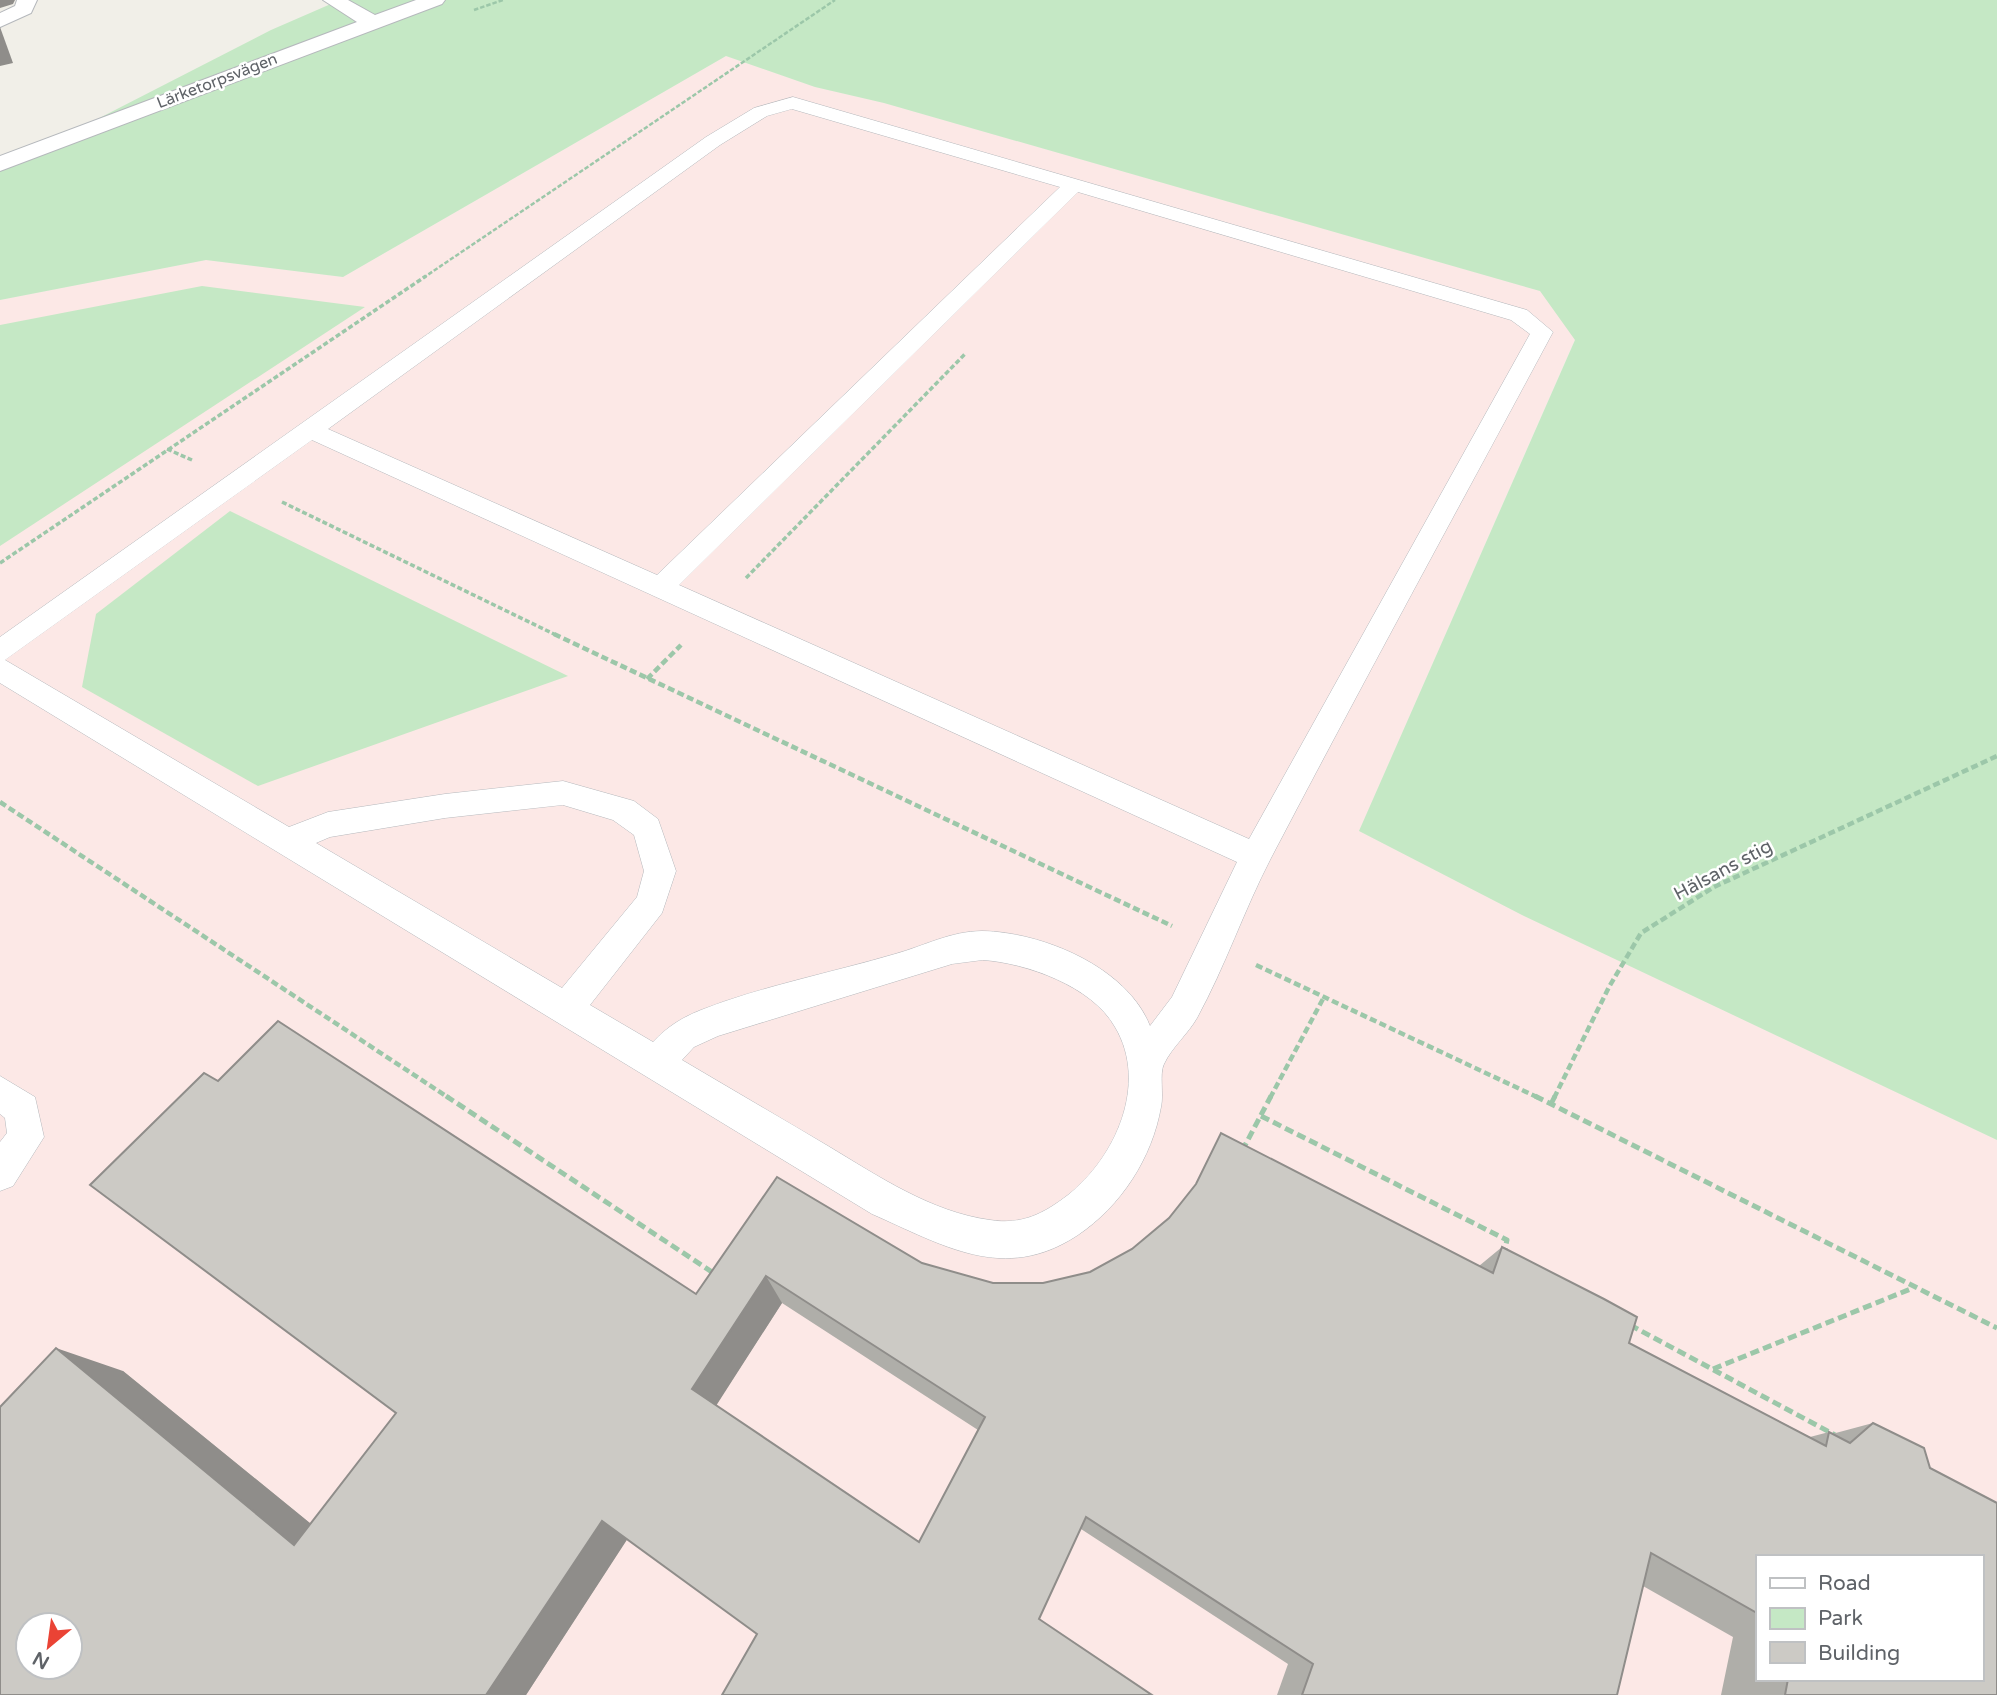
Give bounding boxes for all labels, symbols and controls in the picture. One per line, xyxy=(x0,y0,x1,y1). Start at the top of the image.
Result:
street label: Lärketorpsvägen xyxy=(154,49,280,113)
street label: Hälsans stig xyxy=(1670,835,1776,905)
legend xyxy=(1756,1555,1983,1681)
text: Road xyxy=(1818,1571,1871,1596)
text: Park xyxy=(1818,1606,1863,1631)
north arrow xyxy=(14,1611,84,1681)
text: Building xyxy=(1818,1641,1900,1666)
text: N xyxy=(29,1647,53,1673)

